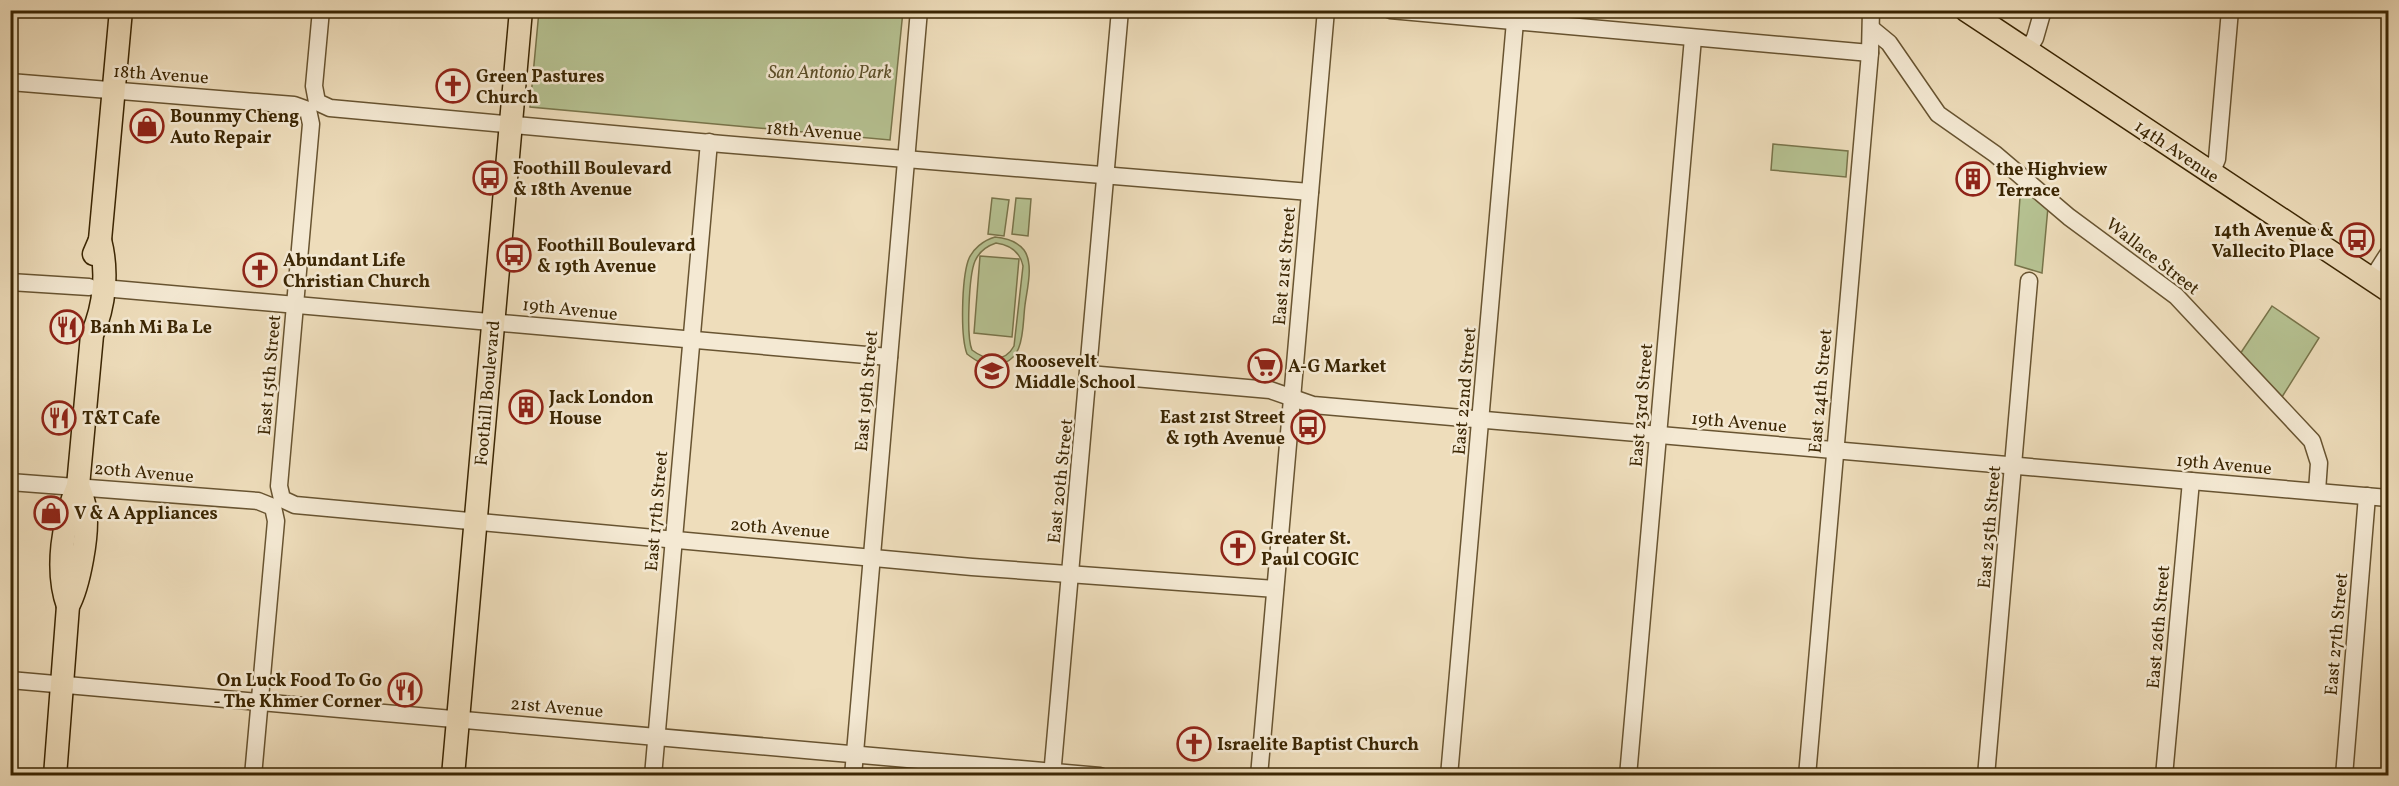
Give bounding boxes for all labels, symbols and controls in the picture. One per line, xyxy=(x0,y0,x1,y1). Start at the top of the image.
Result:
street label: 18th Avenue xyxy=(112,60,209,91)
park label: San Antonio Park xyxy=(768,61,892,86)
place label: Green Pastures Church xyxy=(476,65,605,111)
church icon: Green Pastures Church xyxy=(435,68,471,104)
place label: Bounmy Cheng Auto Repair xyxy=(170,105,299,151)
shop icon: Bounmy Cheng Auto Repair xyxy=(129,108,165,144)
street label: 14th Avenue xyxy=(2129,115,2223,190)
street label: 18th Avenue xyxy=(765,117,862,148)
place label: Foothill Boulevard & 18th Avenue xyxy=(513,157,672,203)
place label: the Highview Terrace xyxy=(1996,158,2107,204)
bus stop icon: Foothill Boulevard & 18th Avenue xyxy=(472,160,508,196)
building icon: the Highview Terrace xyxy=(1955,161,1991,197)
street label: East 21st Street xyxy=(1268,206,1303,326)
street label: Wallace Street xyxy=(2100,213,2204,302)
place label: 14th Avenue & Vallecito Place xyxy=(2212,219,2334,265)
bus stop icon: 14th Avenue & Vallecito Place xyxy=(2339,222,2375,258)
place label: Foothill Boulevard & 19th Avenue xyxy=(537,234,696,280)
bus stop icon: Foothill Boulevard & 19th Avenue xyxy=(496,237,532,273)
place label: Abundant Life Christian Church xyxy=(283,249,430,295)
church icon: Abundant Life Christian Church xyxy=(242,252,278,288)
street label: 19th Avenue xyxy=(521,293,619,328)
restaurant icon: Banh Mi Ba Le xyxy=(49,309,85,345)
street label: East 15th Street xyxy=(253,314,288,436)
place label: Banh Mi Ba Le xyxy=(90,316,212,341)
street label: Foothill Boulevard xyxy=(470,319,507,467)
street label: East 22nd Street xyxy=(1447,326,1484,456)
street label: East 24th Street xyxy=(1804,328,1839,455)
street label: East 19th Street xyxy=(850,329,885,453)
street label: East 23rd Street xyxy=(1625,342,1660,468)
supermarket icon: A-G Market xyxy=(1247,348,1283,384)
place label: Roosevelt Middle School xyxy=(1015,350,1136,396)
school or university icon: Roosevelt Middle School xyxy=(974,353,1010,389)
place label: A-G Market xyxy=(1288,355,1387,380)
place label: Jack London House xyxy=(548,386,654,432)
building icon: Jack London House xyxy=(508,389,544,425)
restaurant icon: T&T Cafe xyxy=(41,400,77,436)
place label: East 21st Street & 19th Avenue xyxy=(1160,406,1285,452)
place label: T&T Cafe xyxy=(82,407,160,432)
street label: 19th Avenue xyxy=(1690,407,1788,440)
bus stop icon: East 21st Street & 19th Avenue xyxy=(1290,409,1326,445)
street label: East 20th Street xyxy=(1042,417,1080,545)
street label: 19th Avenue xyxy=(2175,449,2273,482)
street label: East 17th Street xyxy=(640,450,675,572)
street label: 20th Avenue xyxy=(93,457,195,490)
street label: East 25th Street xyxy=(1973,464,2008,590)
shop icon: V & A Appliances xyxy=(33,495,69,531)
place label: V & A Appliances xyxy=(74,502,218,527)
street label: 20th Avenue xyxy=(729,513,831,546)
place label: Greater St. Paul COGIC xyxy=(1261,527,1359,573)
church icon: Greater St. Paul COGIC xyxy=(1220,530,1256,566)
street label: East 26th Street xyxy=(2142,564,2177,690)
street label: East 27th Street xyxy=(2320,572,2355,697)
place label: On Luck Food To Go - The Khmer Corner xyxy=(213,669,382,715)
restaurant icon: On Luck Food To Go - The Khmer Corner xyxy=(387,672,423,708)
street label: 21st Avenue xyxy=(509,692,604,725)
church icon: Israelite Baptist Church xyxy=(1176,726,1212,762)
place label: Israelite Baptist Church xyxy=(1217,733,1419,758)

